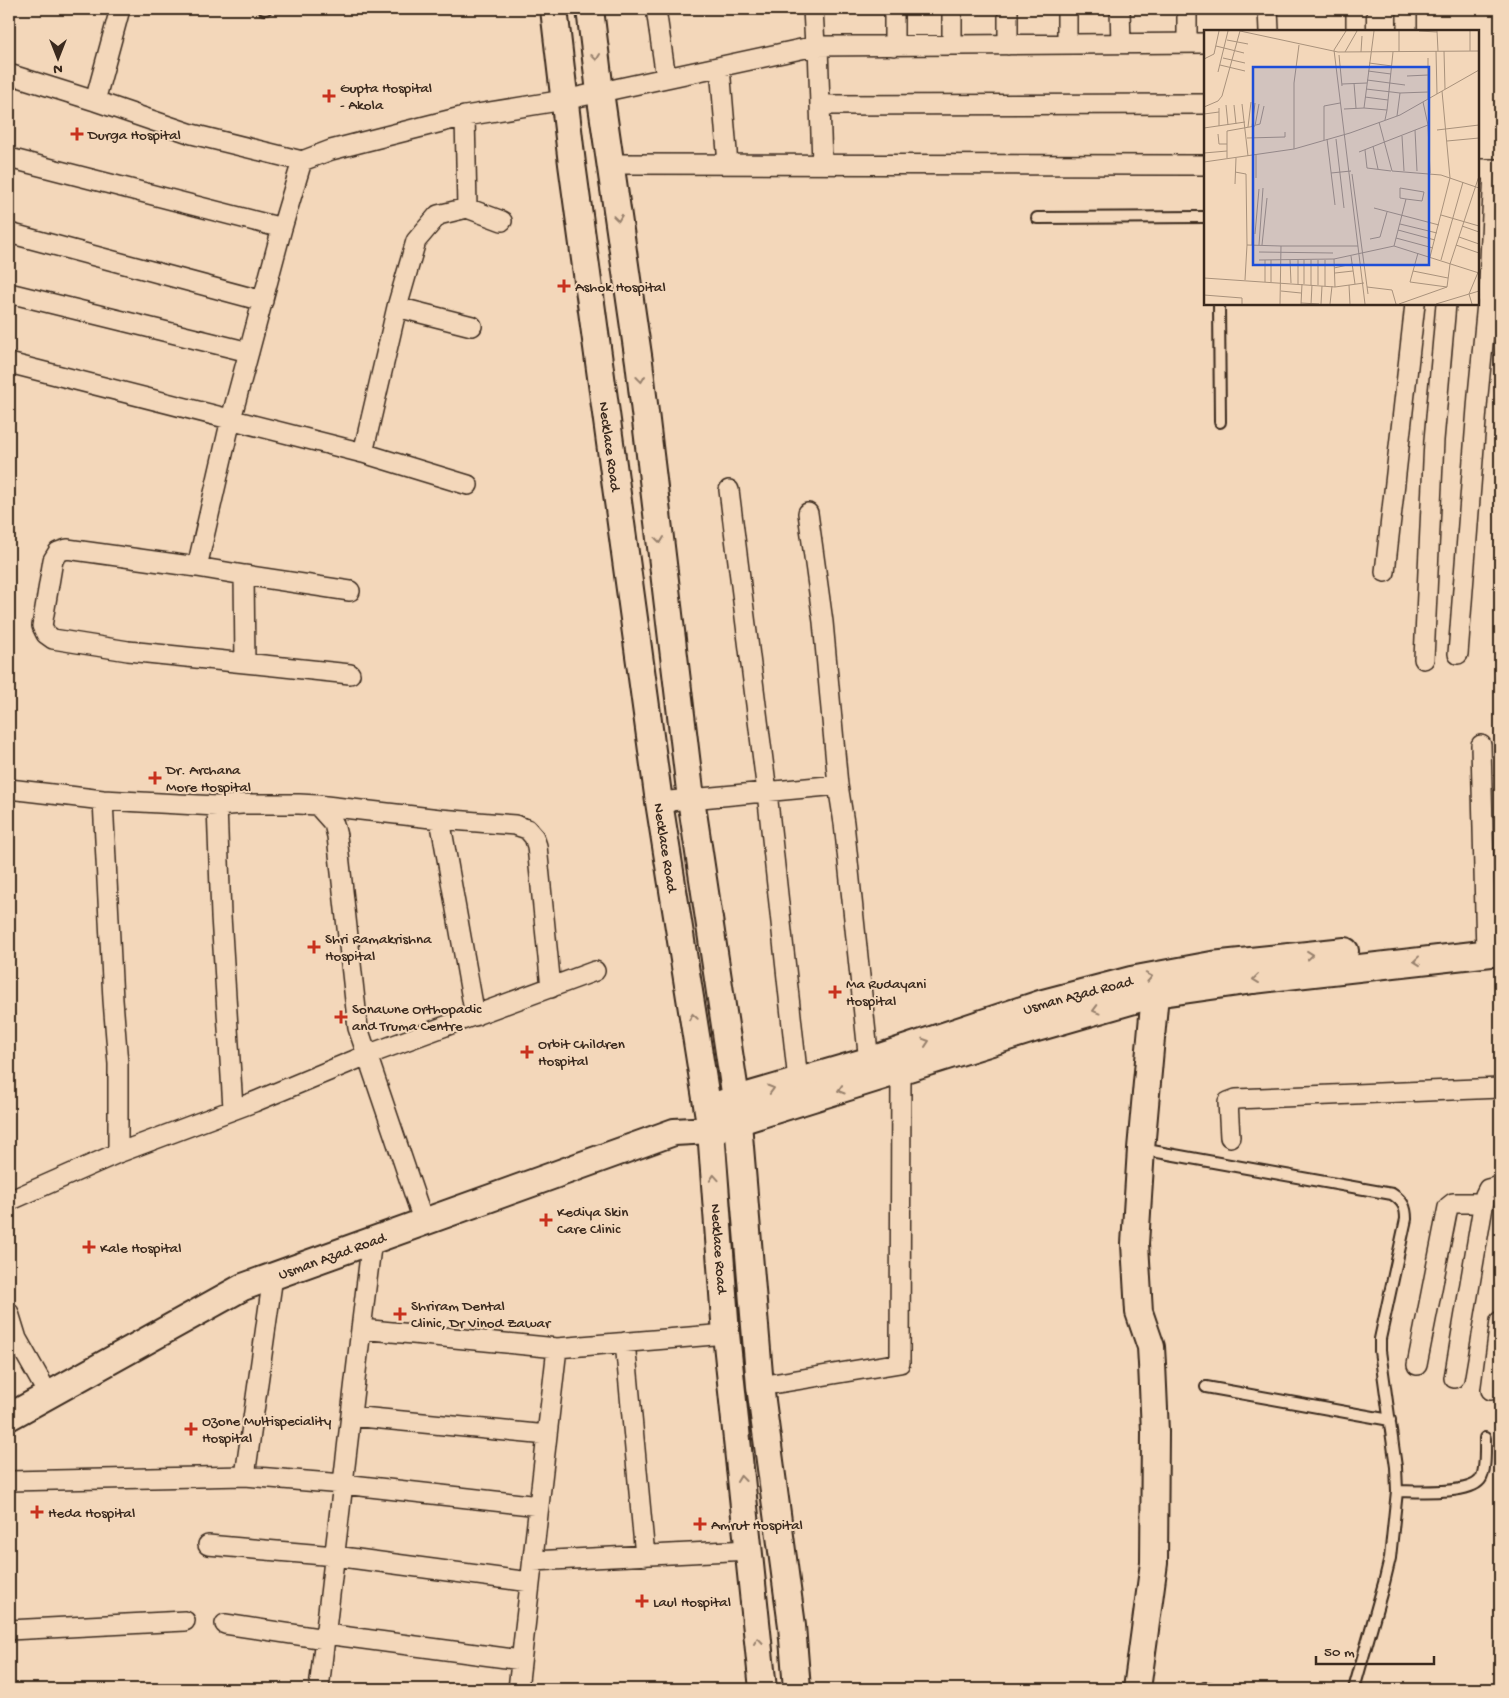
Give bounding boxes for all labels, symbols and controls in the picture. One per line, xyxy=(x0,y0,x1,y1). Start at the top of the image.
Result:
inset map xyxy=(1204,30,1479,305)
north arrow xyxy=(32,32,82,82)
one-way arrow xyxy=(590,53,601,61)
text: N xyxy=(53,60,63,77)
place label: Gupta Hospital - Akola xyxy=(340,80,432,115)
marker: Gupta Hospital - Akola xyxy=(322,89,336,103)
marker: Durga Hospital xyxy=(70,127,84,141)
place label: Durga Hospital xyxy=(87,127,181,145)
one-way arrow xyxy=(612,214,623,222)
marker: Ashok Hospital xyxy=(557,279,571,293)
place label: Ashok Hospital xyxy=(575,279,666,297)
one-way arrow xyxy=(635,375,646,383)
street label: Necklace Road xyxy=(594,401,624,494)
one-way arrow xyxy=(654,537,665,545)
place label: Dr. Archana More Hospital xyxy=(165,762,251,797)
marker: Dr. Archana More Hospital xyxy=(148,771,162,785)
street label: Necklace Road xyxy=(648,802,680,895)
place label: Shri Ramakrishna Hospital xyxy=(325,931,432,966)
marker: Shri Ramakrishna Hospital xyxy=(307,940,321,954)
one-way arrow xyxy=(1306,950,1314,961)
one-way arrow xyxy=(1413,955,1421,966)
one-way arrow xyxy=(1145,972,1153,983)
street label: Usman Azad Road xyxy=(1021,973,1136,1020)
one-way arrow xyxy=(1251,973,1259,984)
place label: Ma Rudayani Hospital xyxy=(846,976,926,1011)
marker: Ma Rudayani Hospital xyxy=(828,985,842,999)
place label: Sonawne Orthopadic and Truma Centre xyxy=(352,1001,482,1036)
one-way arrow xyxy=(1092,1004,1101,1015)
marker: Sonawne Orthopadic and Truma Centre xyxy=(334,1010,348,1024)
one-way arrow xyxy=(688,1013,698,1021)
place label: Orbit Children Hospital xyxy=(538,1036,625,1071)
one-way arrow xyxy=(921,1038,930,1048)
marker: Orbit Children Hospital xyxy=(520,1045,534,1059)
one-way arrow xyxy=(837,1084,846,1094)
one-way arrow xyxy=(766,1085,774,1095)
one-way arrow xyxy=(709,1174,720,1182)
street label: Necklace Road xyxy=(705,1203,730,1296)
place label: Kediya Skin Care Clinic xyxy=(557,1204,628,1239)
marker: Kediya Skin Care Clinic xyxy=(539,1213,553,1227)
street label: Usman Azad Road xyxy=(276,1229,390,1285)
marker: Kale Hospital xyxy=(82,1240,96,1254)
place label: Kale Hospital xyxy=(100,1240,181,1258)
place label: Shriram Dental Clinic, Dr Vinod Zawar xyxy=(411,1298,552,1333)
marker: Shriram Dental Clinic, Dr Vinod Zawar xyxy=(393,1307,407,1321)
place label: Ozone Multispeciality Hospital xyxy=(202,1413,332,1448)
marker: Ozone Multispeciality Hospital xyxy=(184,1422,198,1436)
one-way arrow xyxy=(736,1475,747,1483)
marker: Heda Hospital xyxy=(30,1505,44,1519)
place label: Heda Hospital xyxy=(48,1505,135,1523)
marker: Amrut Hospital xyxy=(693,1517,707,1531)
place label: Amrut Hospital xyxy=(711,1517,803,1535)
marker: Laul Hospital xyxy=(635,1594,649,1608)
place label: Laul Hospital xyxy=(653,1594,731,1612)
scale bar xyxy=(1316,1633,1434,1665)
one-way arrow xyxy=(753,1636,764,1644)
text: 50 m xyxy=(1324,1644,1355,1662)

